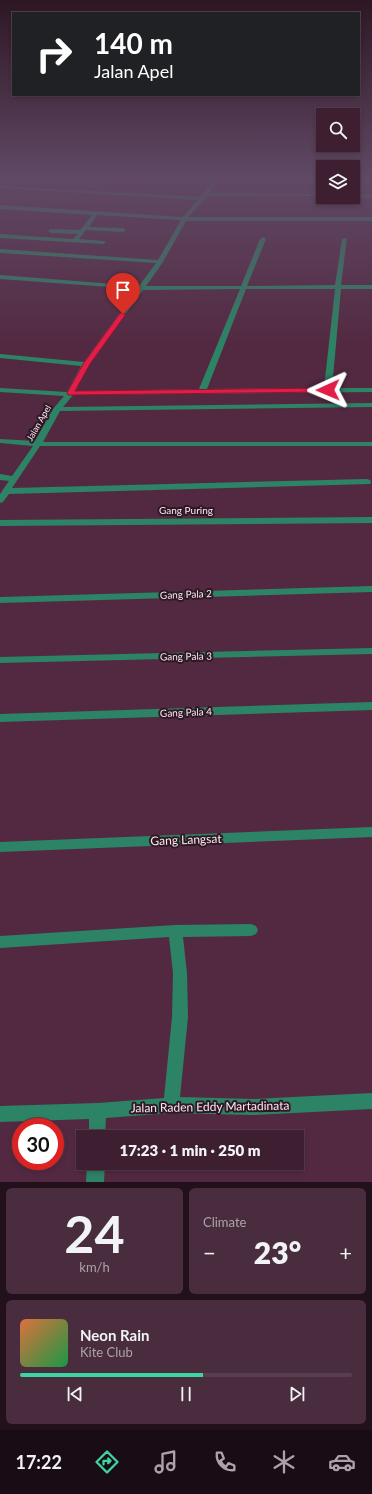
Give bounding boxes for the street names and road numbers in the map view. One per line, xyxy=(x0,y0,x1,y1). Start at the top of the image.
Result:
street label: Jalan Apel xyxy=(24,403,53,443)
street label: Gang Puring xyxy=(159,504,213,516)
street label: Gang Pala 2 xyxy=(160,587,212,601)
street label: Gang Pala 3 xyxy=(160,650,212,662)
street label: Gang Pala 4 xyxy=(160,705,212,719)
street label: Gang Langsat xyxy=(150,831,222,848)
street label: Jalan Raden Eddy Martadinata xyxy=(131,1098,289,1115)

